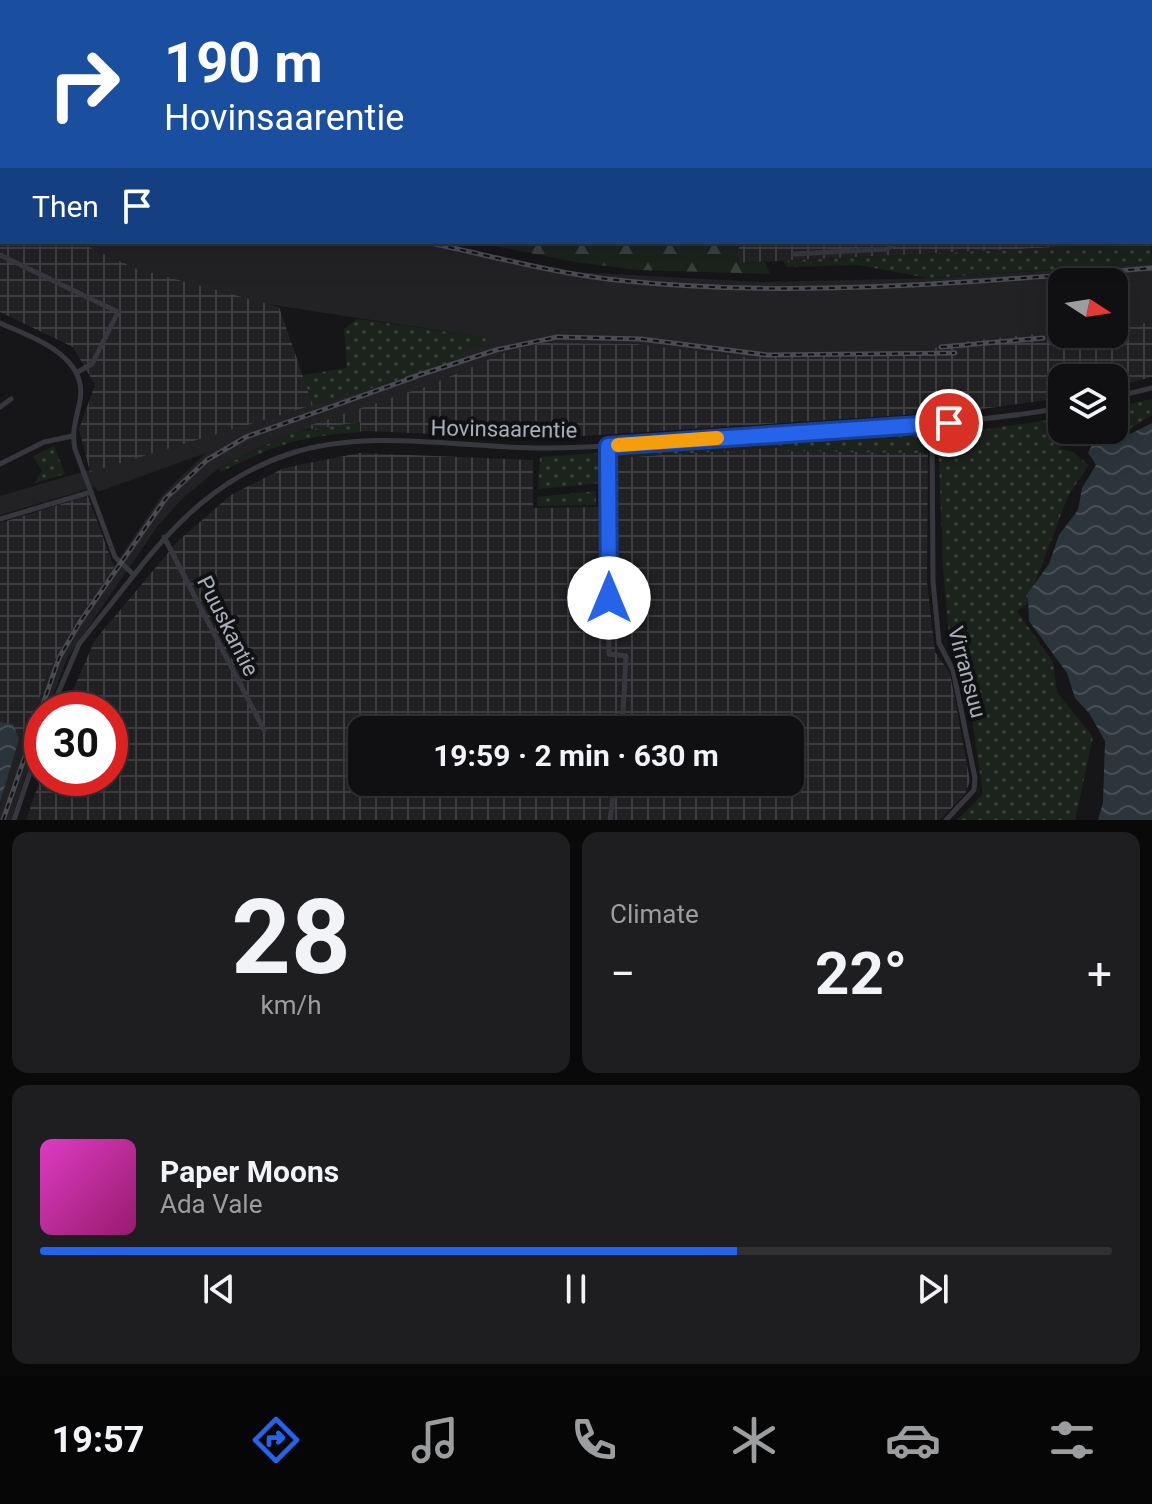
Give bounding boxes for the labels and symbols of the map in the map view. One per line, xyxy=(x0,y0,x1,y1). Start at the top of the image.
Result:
north arrow xyxy=(1048,268,1128,348)
pin xyxy=(915,389,983,457)
street label: Hovinsaarentie xyxy=(430,415,578,443)
position arrow xyxy=(567,556,651,640)
street label: Puuskantie xyxy=(192,572,264,680)
street label: Virransuu xyxy=(943,624,991,720)
speed limit sign: 30 xyxy=(24,692,128,796)

